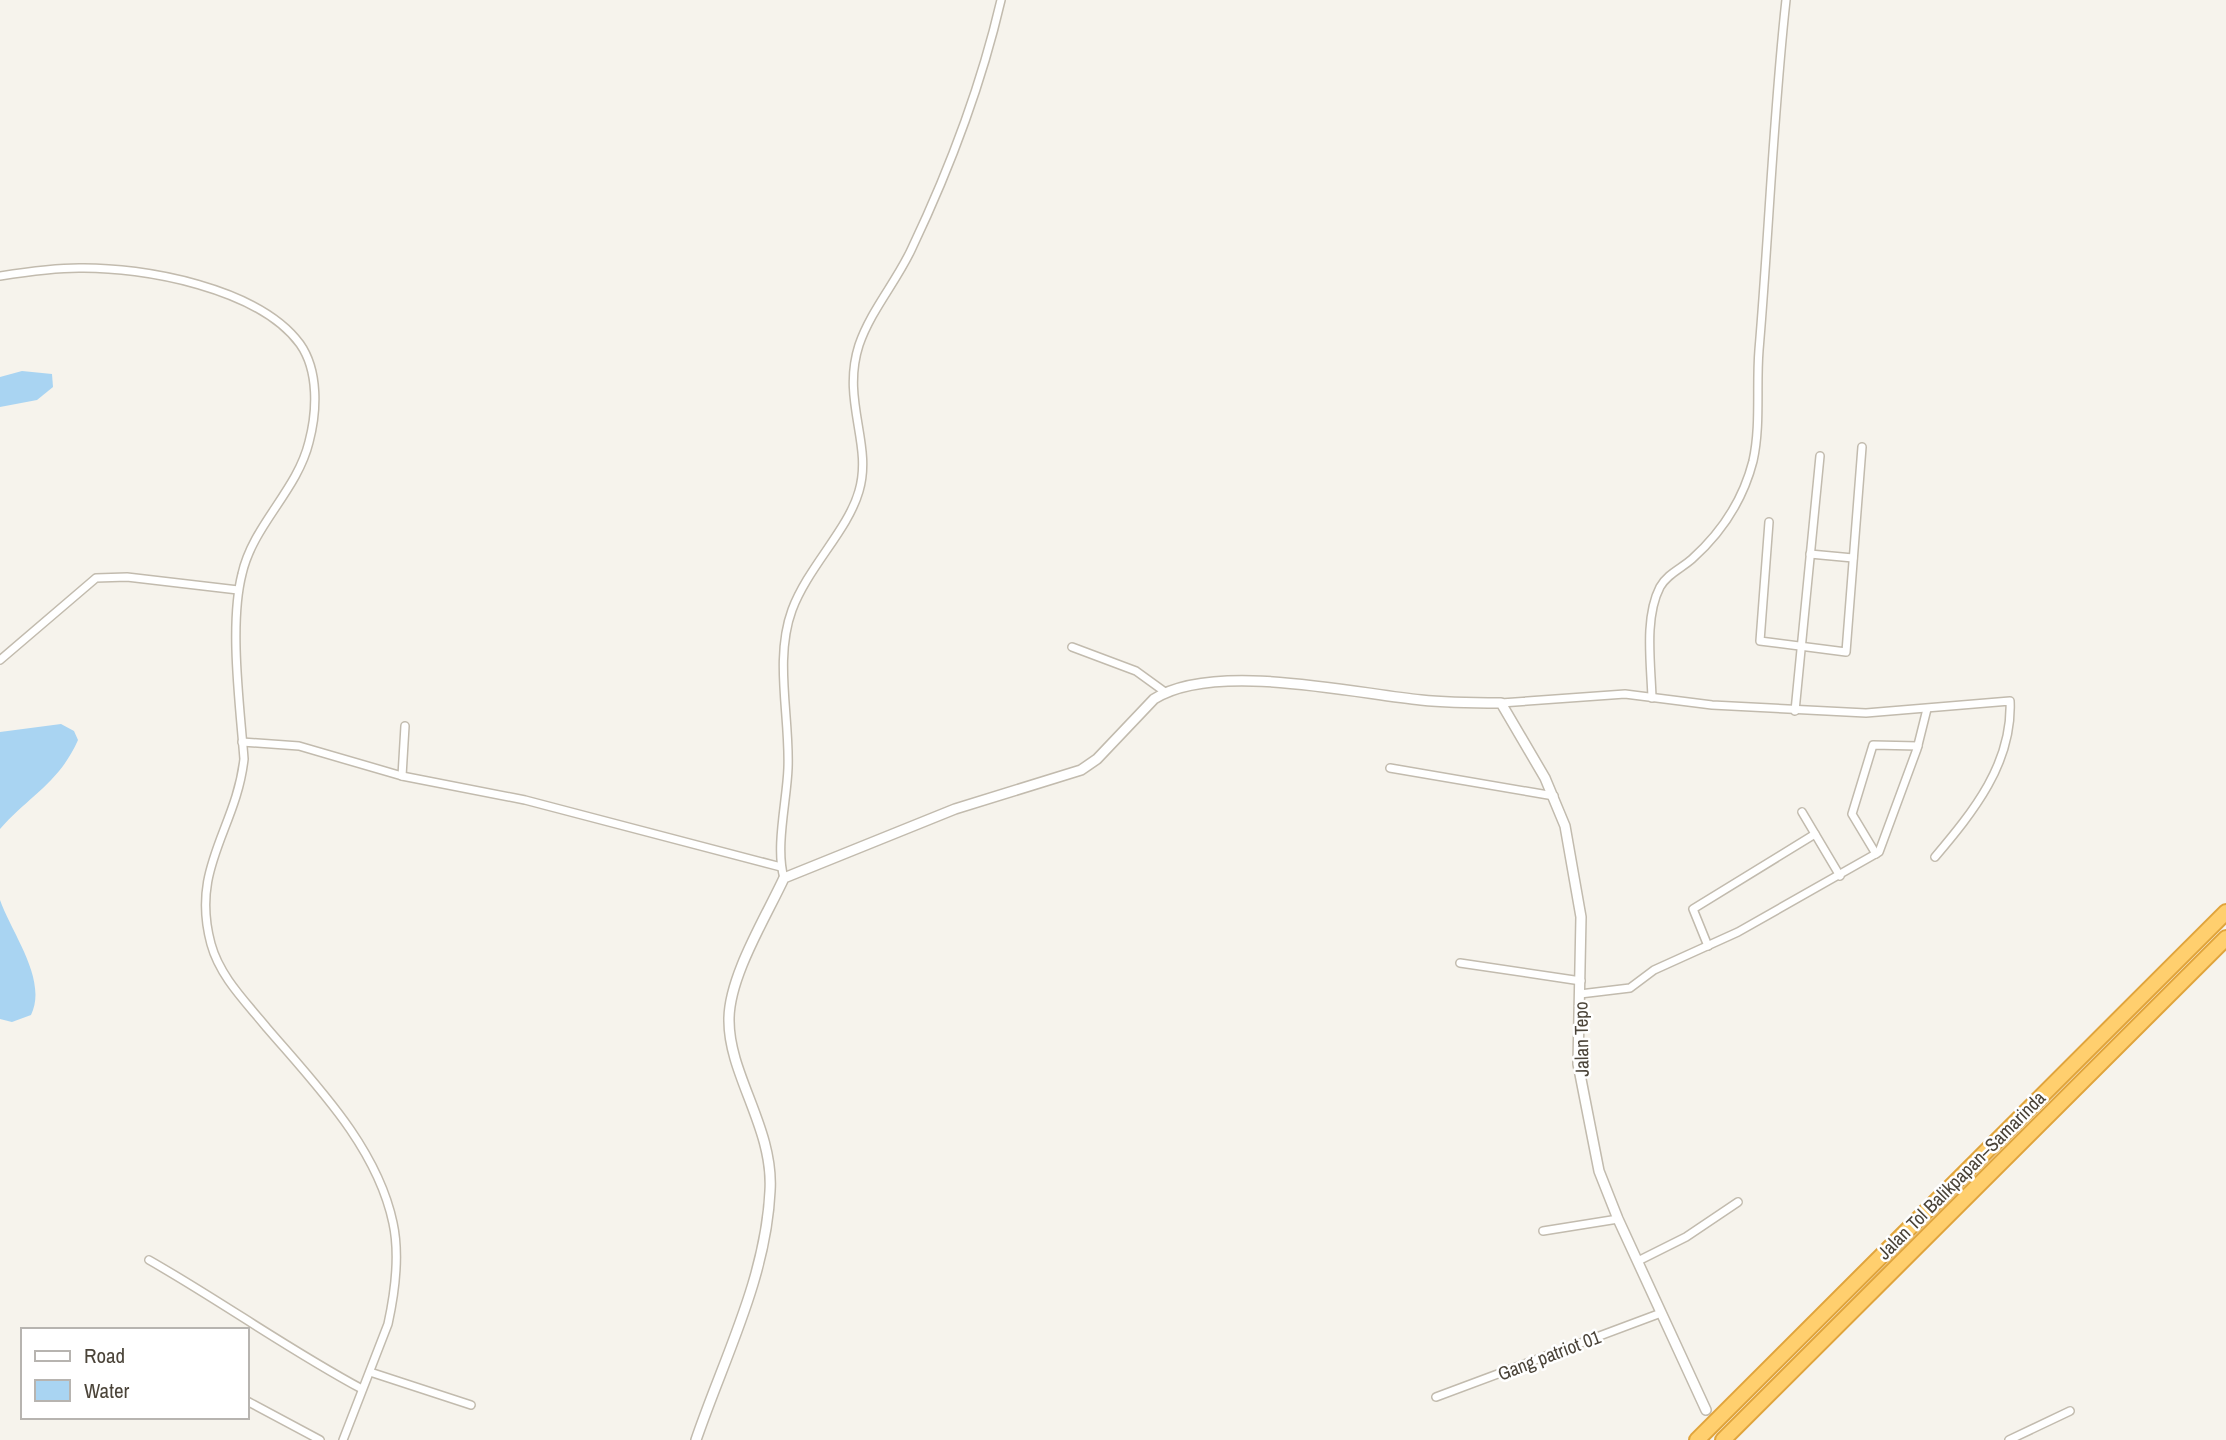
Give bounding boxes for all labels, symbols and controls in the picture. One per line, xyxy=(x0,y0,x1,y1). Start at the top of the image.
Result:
street label: Jalan Tepo xyxy=(1567,1001,1595,1077)
street label: Jalan Tol Balikpapan–Samarinda xyxy=(1871,1085,2051,1265)
street label: Gang patriot 01 xyxy=(1494,1323,1605,1387)
legend xyxy=(21,1328,248,1419)
text: Road xyxy=(84,1341,125,1370)
text: Water xyxy=(84,1376,130,1405)

